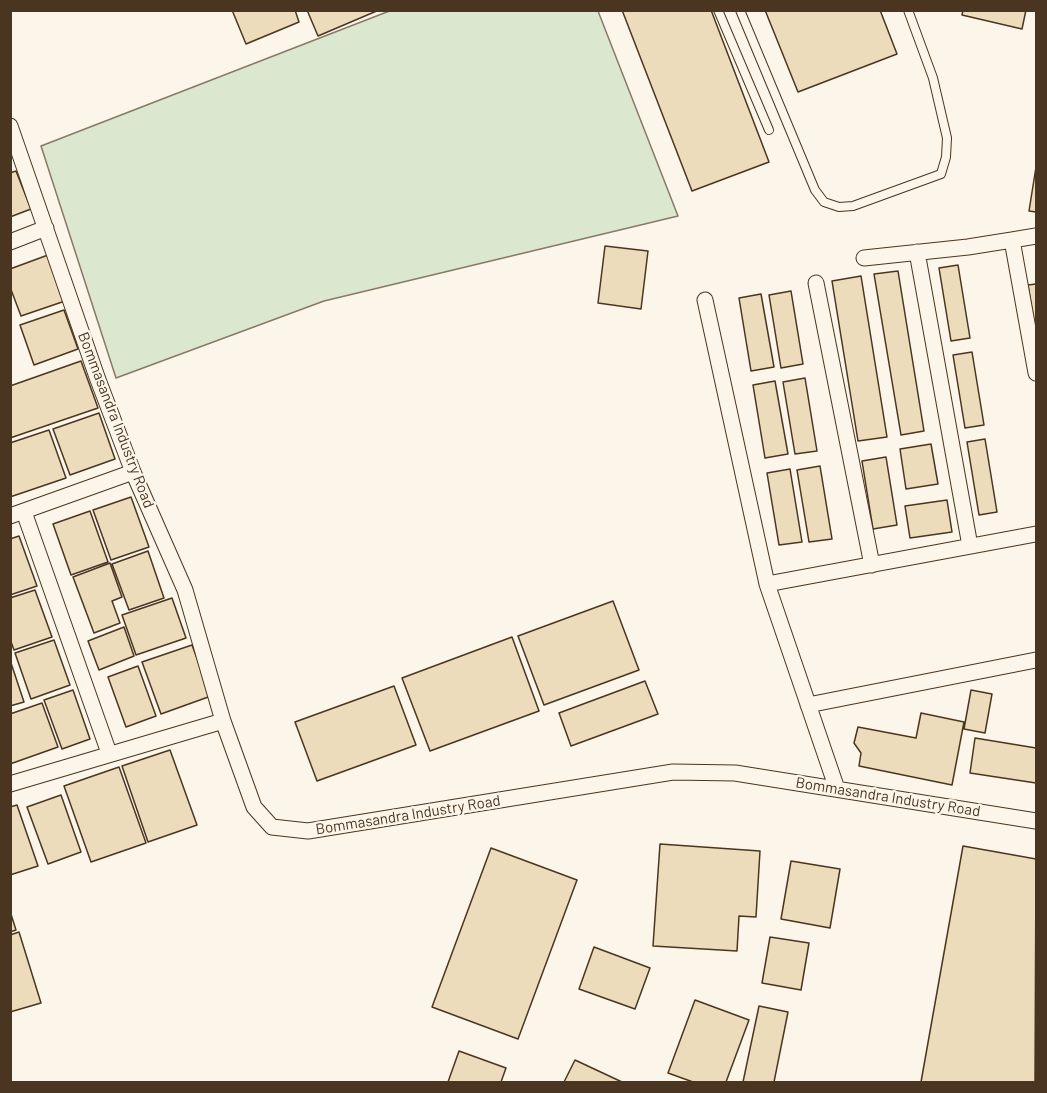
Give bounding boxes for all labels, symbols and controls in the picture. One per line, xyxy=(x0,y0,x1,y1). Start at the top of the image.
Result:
street label: Bommasandra Industry Road xyxy=(74,330,158,510)
street label: Bommasandra Industry Road xyxy=(794,773,982,821)
street label: Bommasandra Industry Road xyxy=(314,791,502,839)

